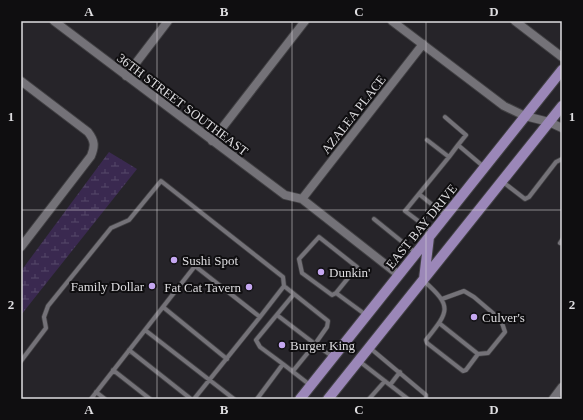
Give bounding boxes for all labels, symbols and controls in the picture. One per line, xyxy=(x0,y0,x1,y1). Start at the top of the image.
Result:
text: A xyxy=(84,4,94,19)
text: B xyxy=(220,4,229,19)
text: C xyxy=(354,4,364,19)
text: D xyxy=(489,4,499,19)
street label: 36TH STREET SOUTHEAST xyxy=(114,50,251,159)
street label: AZALEA PLACE xyxy=(318,72,389,157)
text: 1 xyxy=(8,109,14,124)
text: 1 xyxy=(569,109,575,124)
street label: EAST BAY DRIVE xyxy=(383,181,460,272)
place label: Sushi Spot xyxy=(182,253,238,268)
marker: Sushi Spot xyxy=(169,255,179,265)
place label: Dunkin' xyxy=(329,265,370,280)
marker: Dunkin' xyxy=(316,267,326,277)
place label: Family Dollar xyxy=(71,279,145,294)
place label: Fat Cat Tavern xyxy=(164,280,241,295)
marker: Family Dollar xyxy=(147,281,157,291)
marker: Fat Cat Tavern xyxy=(244,282,254,292)
text: 2 xyxy=(8,297,14,312)
text: 2 xyxy=(569,297,575,312)
place label: Culver's xyxy=(482,310,525,325)
marker: Culver's xyxy=(469,312,479,322)
place label: Burger King xyxy=(290,338,356,353)
marker: Burger King xyxy=(277,340,287,350)
text: A xyxy=(84,402,94,417)
text: B xyxy=(220,402,229,417)
text: C xyxy=(354,402,364,417)
text: D xyxy=(489,402,499,417)

